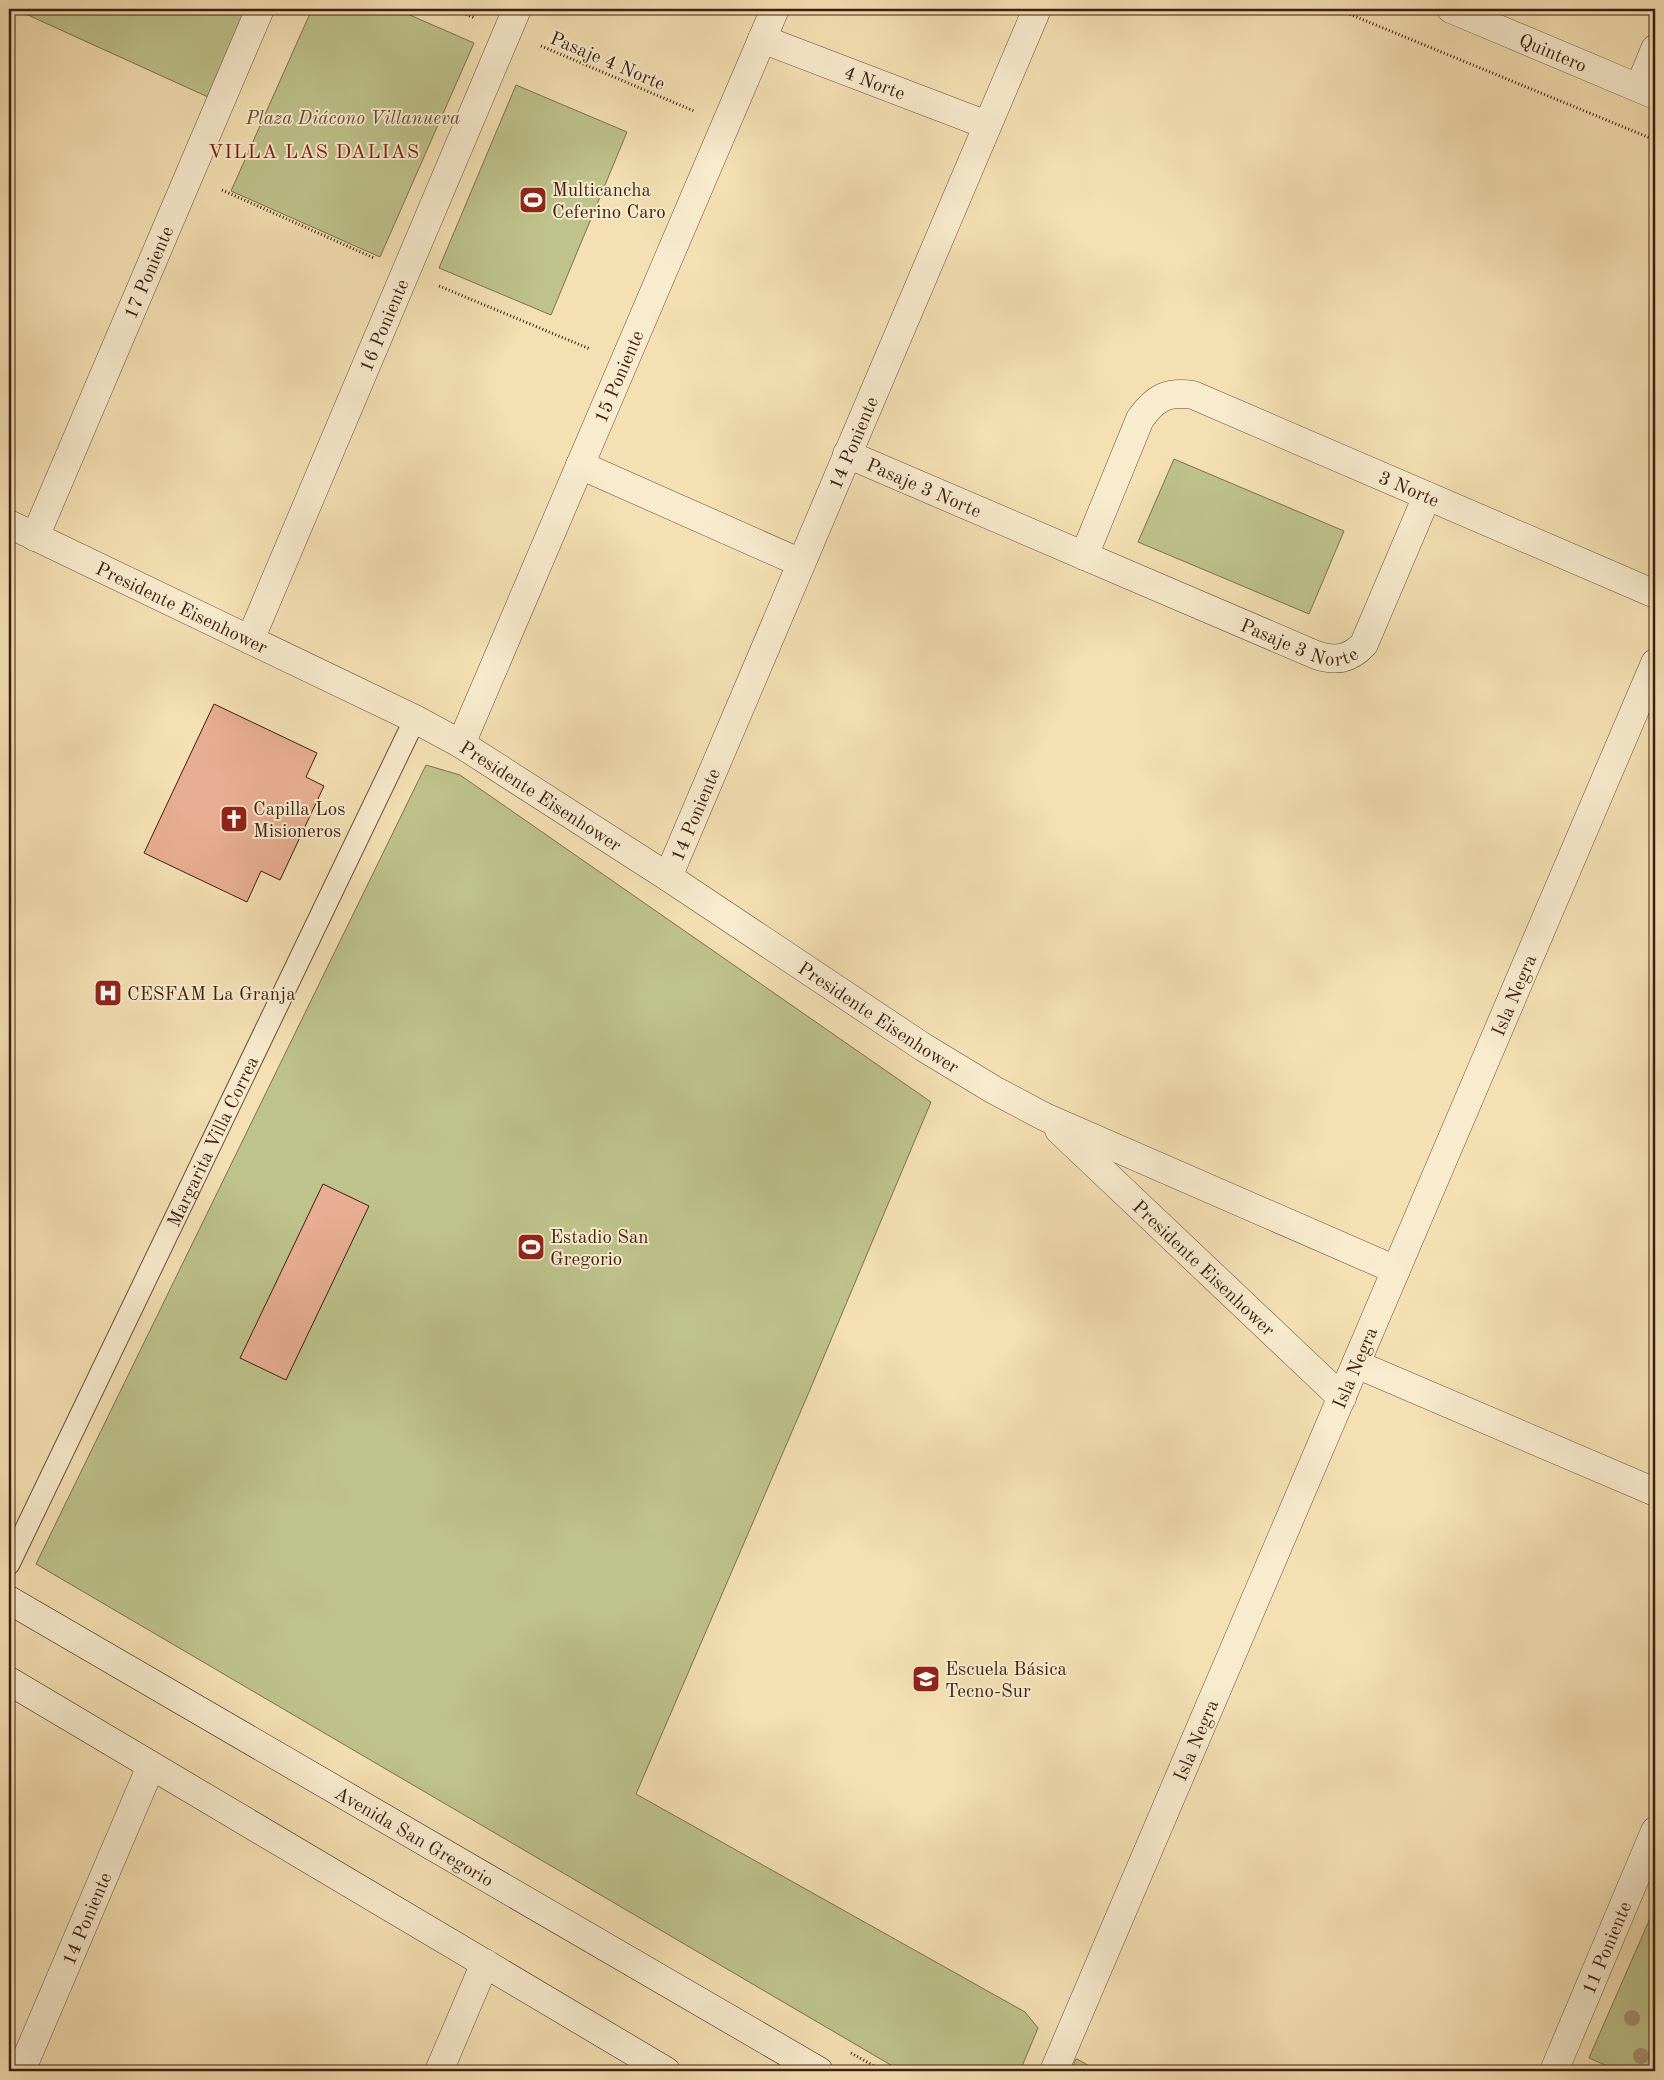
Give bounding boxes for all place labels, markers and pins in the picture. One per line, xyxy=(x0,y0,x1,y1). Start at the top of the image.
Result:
place label: Multicancha Ceferino Caro xyxy=(552,182,666,223)
sports icon: Multicancha Ceferino Caro xyxy=(518,185,548,215)
place label: Capilla Los Misioneros xyxy=(253,801,345,842)
church icon: Capilla Los Misioneros xyxy=(219,804,249,834)
hospital icon: CESFAM La Granja xyxy=(93,978,123,1008)
place label: CESFAM La Granja xyxy=(127,986,296,1005)
place label: Estadio San Gregorio xyxy=(550,1229,649,1270)
sports icon: Estadio San Gregorio xyxy=(516,1232,546,1262)
place label: Escuela Básica Tecno-Sur xyxy=(945,1661,1068,1702)
school or university icon: Escuela Básica Tecno-Sur xyxy=(911,1664,941,1694)

